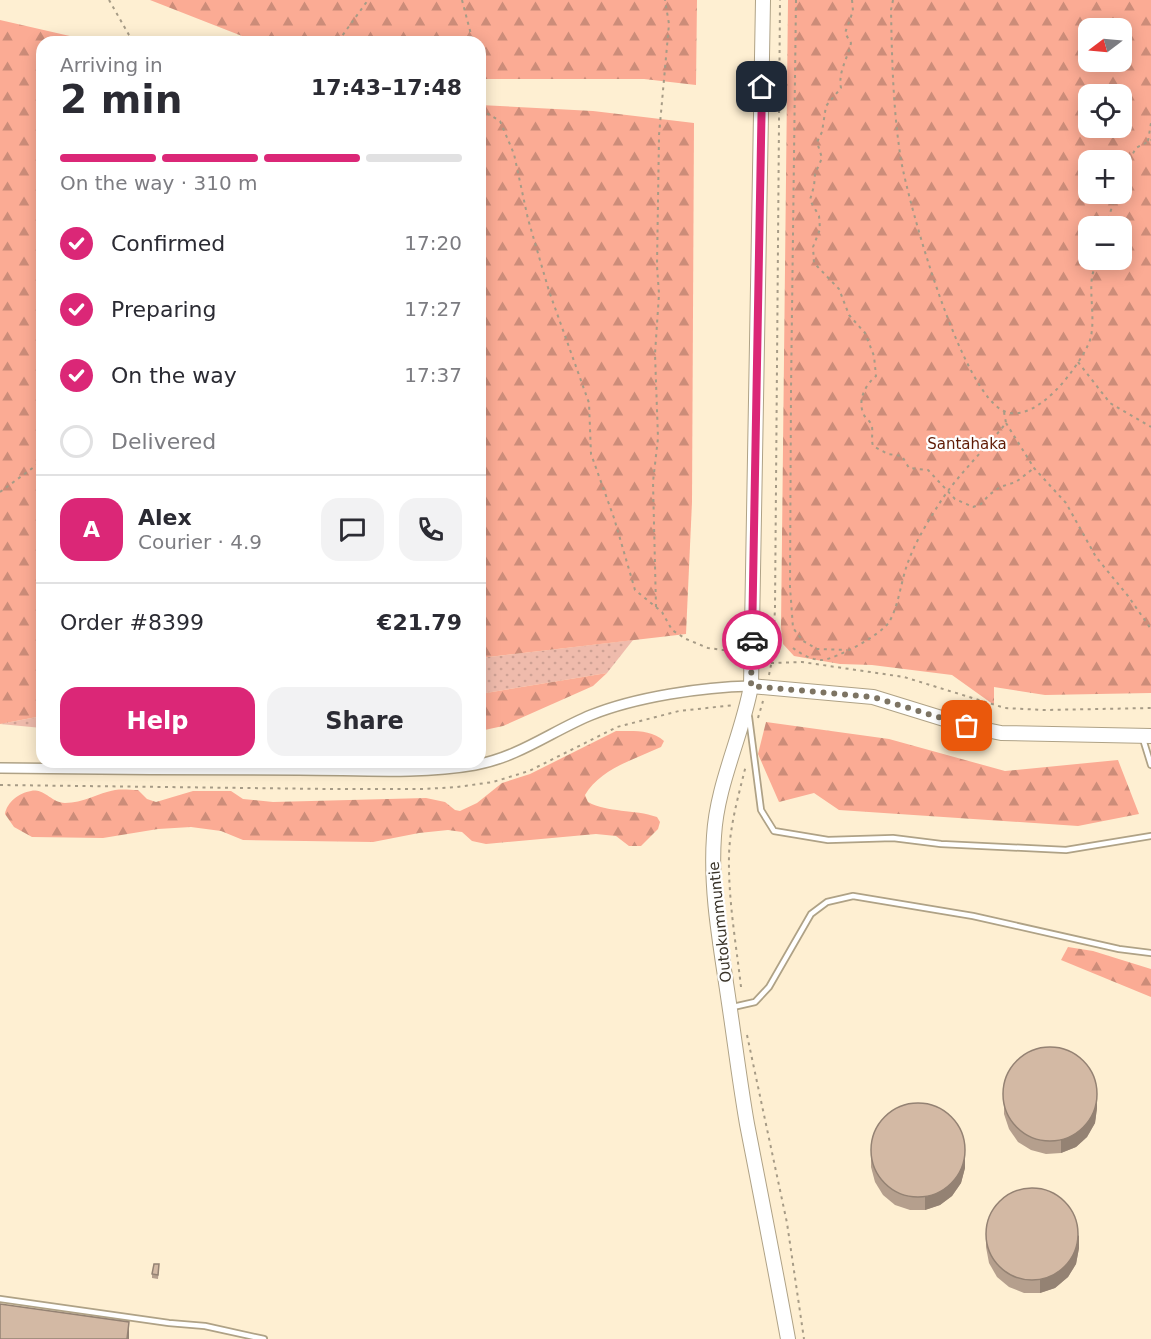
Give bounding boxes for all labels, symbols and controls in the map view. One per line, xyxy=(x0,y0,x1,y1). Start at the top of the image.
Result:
north arrow xyxy=(1078,18,1132,72)
map controls xyxy=(1078,18,1132,270)
text: Arriving in xyxy=(60,53,163,77)
pin xyxy=(736,61,787,112)
icon: home xyxy=(745,70,778,103)
text: 17:43–17:48 xyxy=(311,75,462,100)
text: 2 min xyxy=(60,77,182,122)
button: locate xyxy=(1078,84,1132,138)
button: + xyxy=(1078,150,1132,204)
text: On the way · 310 m xyxy=(60,171,258,195)
button: − xyxy=(1078,216,1132,270)
icon: check xyxy=(60,227,93,260)
text: Confirmed xyxy=(111,231,225,256)
text: 17:20 xyxy=(404,231,462,255)
icon: check xyxy=(60,293,93,326)
text: Preparing xyxy=(111,297,217,322)
text: 17:27 xyxy=(404,297,462,321)
icon: check xyxy=(60,359,93,392)
text: On the way xyxy=(111,363,237,388)
text: 17:37 xyxy=(404,363,462,387)
text: Delivered xyxy=(111,429,216,454)
park label: Santahaka xyxy=(927,435,1007,453)
button: chat xyxy=(321,498,384,561)
button: phone xyxy=(399,498,462,561)
text: Alex xyxy=(138,505,192,530)
text: A xyxy=(83,517,100,542)
text: Courier · 4.9 xyxy=(138,530,262,554)
text: Order #8399 xyxy=(60,610,204,635)
text: €21.79 xyxy=(377,610,462,635)
courier xyxy=(722,610,782,670)
icon: car xyxy=(736,624,769,657)
button: Help xyxy=(60,687,255,756)
button: Share xyxy=(267,687,462,756)
pin xyxy=(941,700,992,751)
icon: bag xyxy=(950,709,983,742)
street label: Outokummuntie xyxy=(705,861,735,983)

